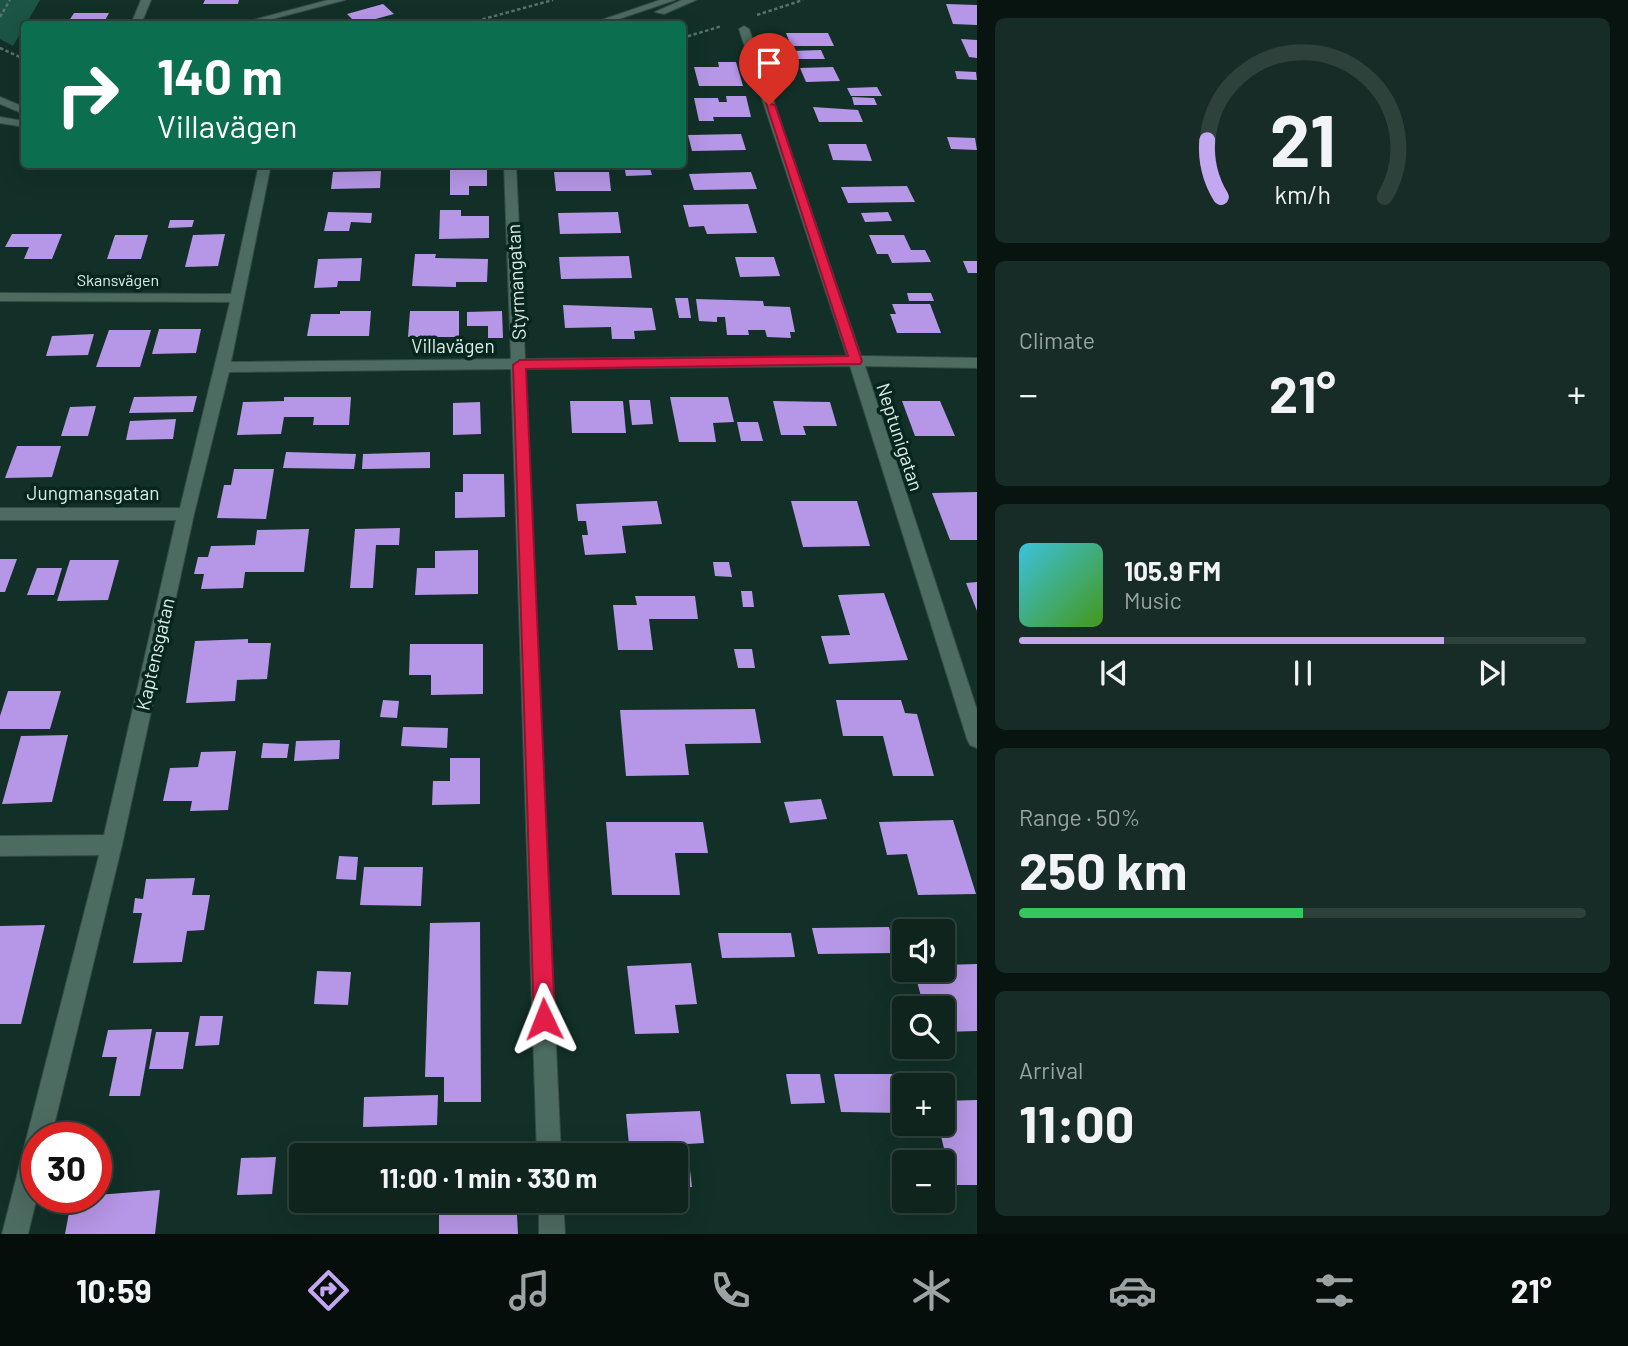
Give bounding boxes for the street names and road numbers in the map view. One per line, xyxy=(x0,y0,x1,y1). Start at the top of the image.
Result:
street label: Styrmangatan xyxy=(501,223,530,341)
street label: Skansvägen xyxy=(77,270,159,289)
street label: Villavägen xyxy=(411,334,495,357)
street label: Neptunigatan xyxy=(872,380,929,494)
street label: Jungmansgatan xyxy=(26,481,160,504)
street label: Kaptensgatan xyxy=(130,595,179,712)

